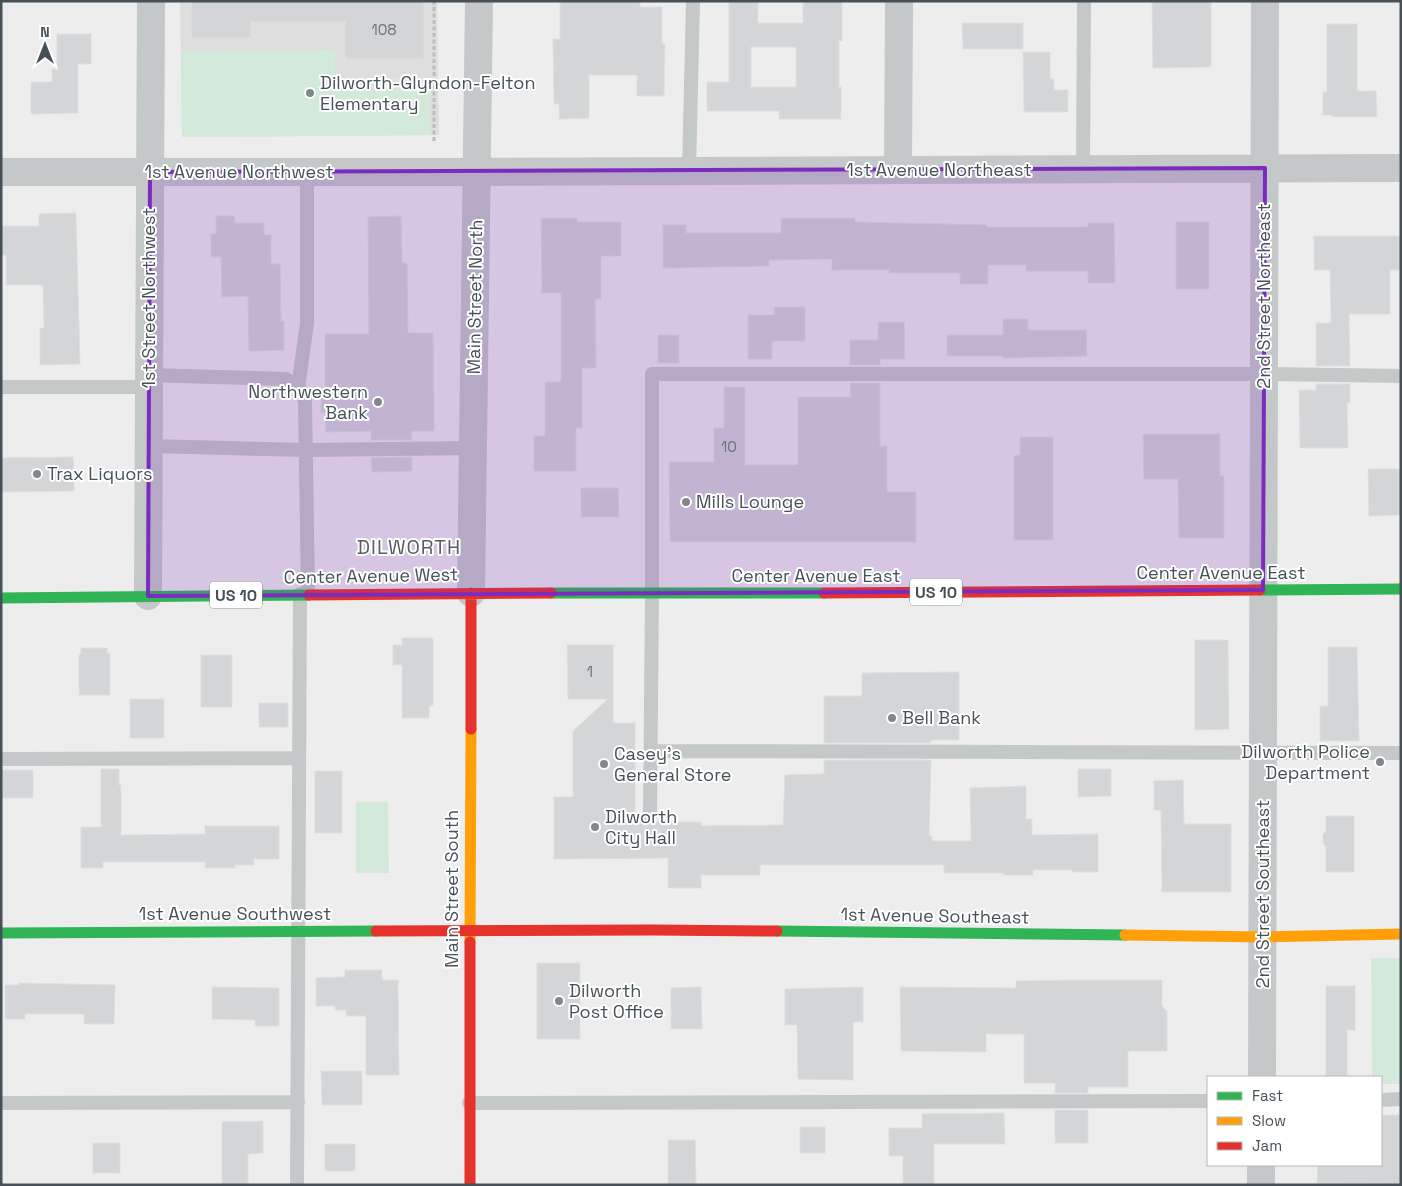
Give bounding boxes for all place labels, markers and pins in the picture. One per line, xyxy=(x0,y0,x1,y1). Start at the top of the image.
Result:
place label: Dilworth-Glyndon-Felton Elementary xyxy=(320,71,535,115)
marker: Dilworth-Glyndon-Felton Elementary xyxy=(304,87,316,99)
place label: Northwestern Bank xyxy=(248,380,368,424)
marker: Northwestern Bank xyxy=(372,396,384,408)
place label: Trax Liquors xyxy=(47,462,152,485)
marker: Trax Liquors xyxy=(31,468,43,480)
place label: Mills Lounge xyxy=(696,490,804,513)
marker: Mills Lounge xyxy=(680,496,692,508)
place label: Bell Bank xyxy=(902,706,981,729)
marker: Bell Bank xyxy=(886,712,898,724)
place label: Dilworth Police Department xyxy=(1241,740,1370,784)
place label: Casey's General Store xyxy=(614,742,731,786)
marker: Dilworth Police Department xyxy=(1374,756,1386,768)
marker: Casey's General Store xyxy=(598,758,610,770)
place label: Dilworth City Hall xyxy=(605,805,677,849)
marker: Dilworth City Hall xyxy=(589,821,601,833)
place label: Dilworth Post Office xyxy=(569,979,664,1023)
marker: Dilworth Post Office xyxy=(553,995,565,1007)

